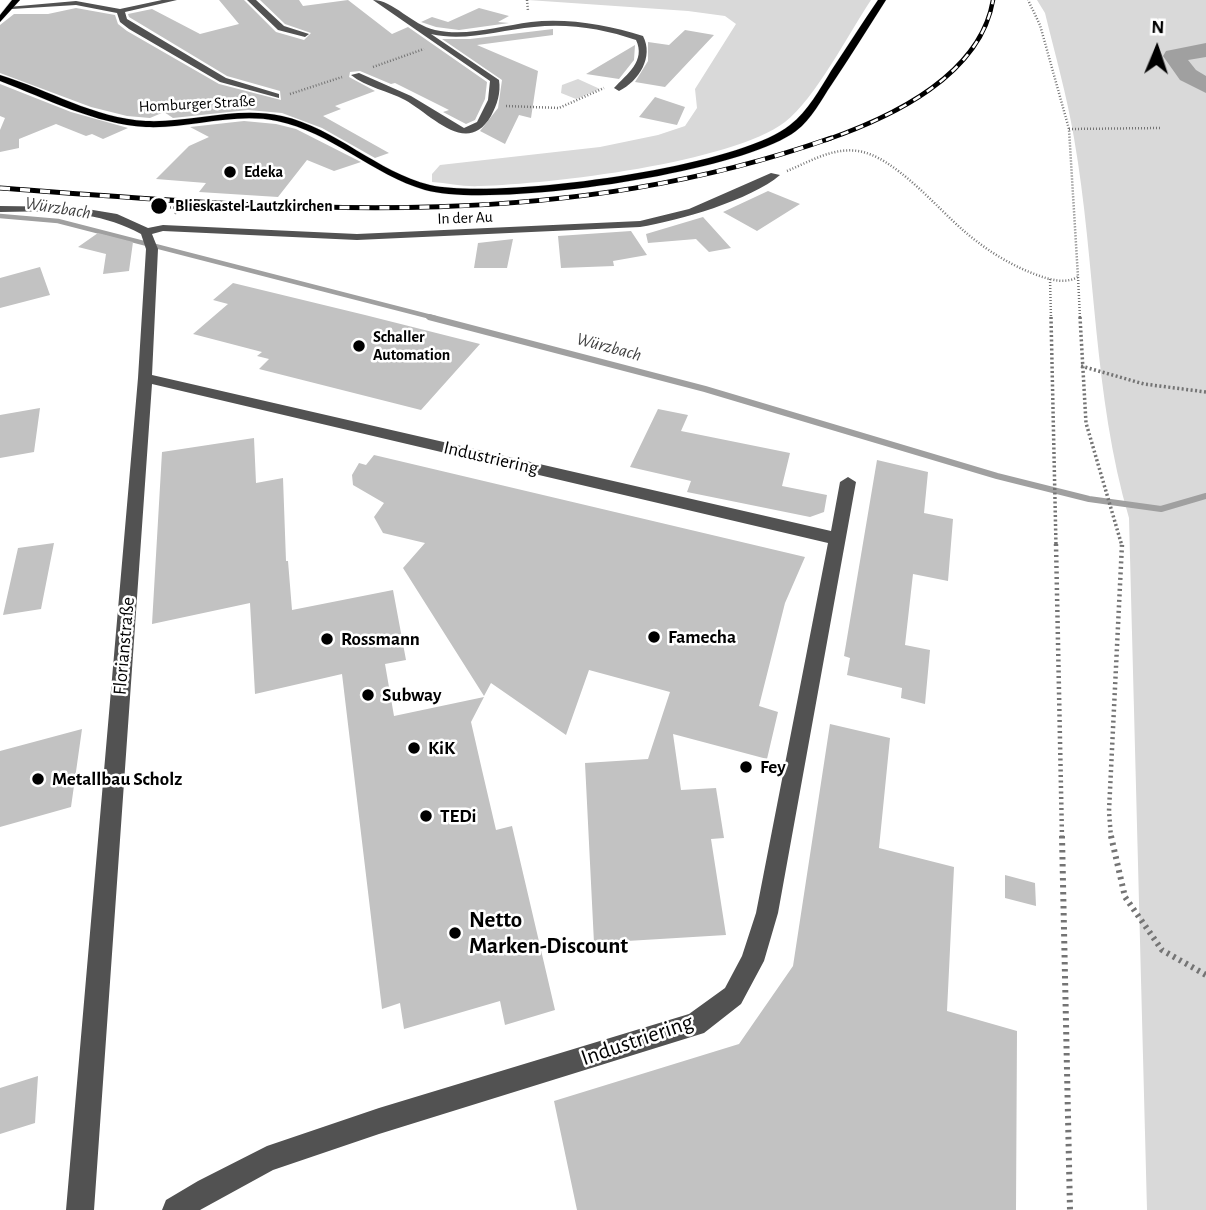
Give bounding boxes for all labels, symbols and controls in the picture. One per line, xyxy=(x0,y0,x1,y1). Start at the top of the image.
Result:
north arrow xyxy=(1122,14,1192,84)
text: N xyxy=(1151,18,1165,37)
street label: Homburger Straße xyxy=(138,91,256,117)
place label: Edeka xyxy=(244,162,283,182)
marker: Edeka xyxy=(222,164,238,180)
water label: Würzbach xyxy=(24,192,92,224)
marker: Blieskastel-Lautzkirchen xyxy=(149,196,169,216)
place label: Blieskastel-Lautzkirchen xyxy=(175,196,333,216)
street label: In der Au xyxy=(437,207,493,229)
place label: Schaller Automation xyxy=(373,327,450,365)
water label: Würzbach xyxy=(574,328,644,366)
marker: Schaller Automation xyxy=(351,338,367,354)
street label: Industriering xyxy=(441,436,541,480)
street label: Florianstraße xyxy=(108,596,140,696)
place label: Famecha xyxy=(668,626,736,648)
place label: Rossmann xyxy=(341,628,420,650)
marker: Famecha xyxy=(646,629,662,645)
marker: Rossmann xyxy=(319,631,335,647)
place label: Subway xyxy=(382,684,442,706)
marker: Subway xyxy=(360,687,376,703)
place label: KiK xyxy=(428,737,455,759)
marker: KiK xyxy=(406,740,422,756)
place label: Fey xyxy=(760,756,786,778)
marker: Fey xyxy=(738,759,754,775)
place label: Metallbau Scholz xyxy=(52,768,182,790)
marker: Metallbau Scholz xyxy=(30,771,46,787)
place label: TEDi xyxy=(440,805,477,827)
marker: TEDi xyxy=(418,808,434,824)
place label: Netto Marken-Discount xyxy=(469,906,628,960)
marker: Netto Marken-Discount xyxy=(447,925,463,941)
street label: Industriering xyxy=(577,1008,697,1072)

